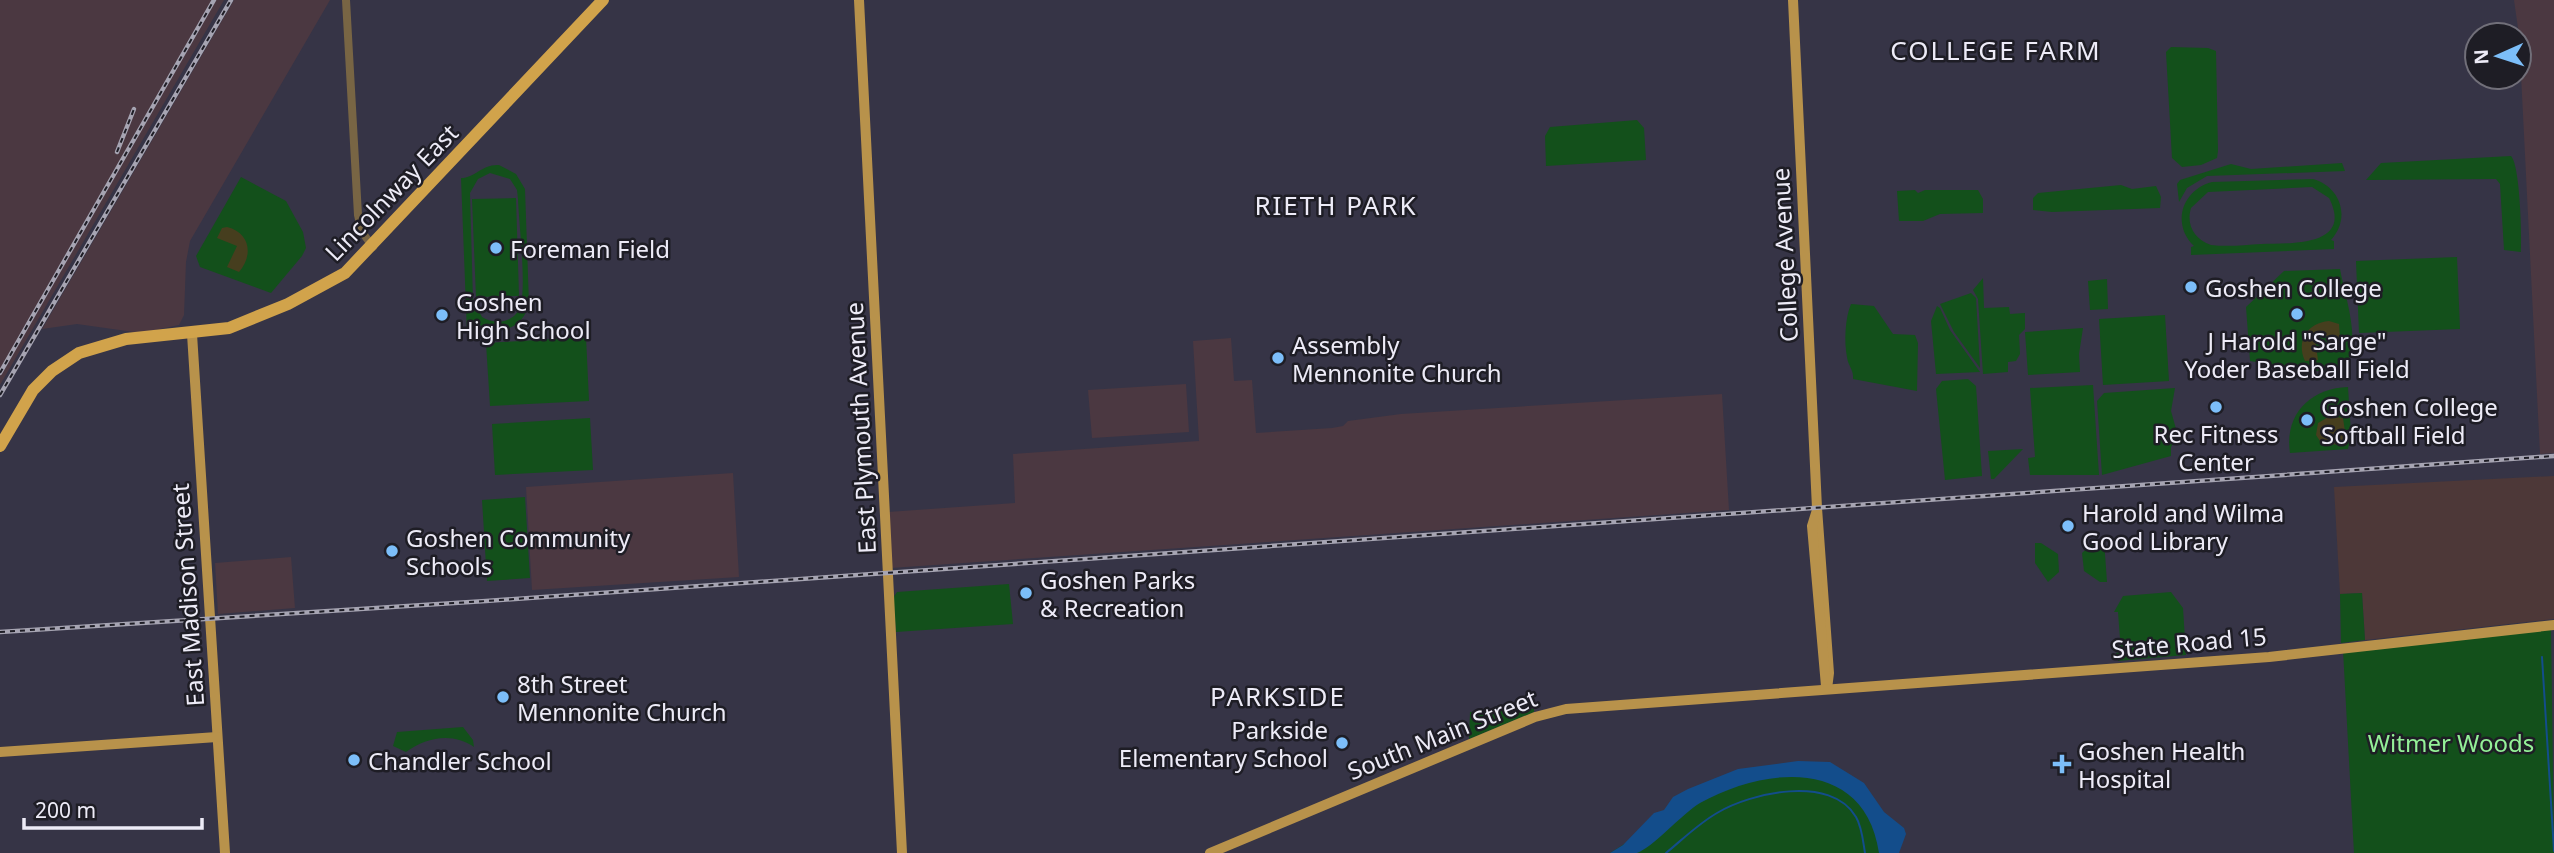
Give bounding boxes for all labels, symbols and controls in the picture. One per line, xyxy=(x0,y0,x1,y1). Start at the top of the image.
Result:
north arrow xyxy=(2463,21,2533,91)
district label: COLLEGE FARM xyxy=(1890,32,2102,68)
text: N xyxy=(2468,48,2494,65)
street label: Lincolnway East xyxy=(317,116,465,268)
street label: College Avenue xyxy=(1763,167,1805,343)
district label: RIETH PARK xyxy=(1254,187,1418,223)
place label: Foreman Field xyxy=(510,232,670,265)
marker: Foreman Field xyxy=(488,240,504,256)
place label: Goshen College xyxy=(2205,271,2382,304)
marker: Goshen College xyxy=(2183,279,2199,295)
place label: Goshen High School xyxy=(456,285,591,346)
street label: East Plymouth Avenue xyxy=(837,301,883,555)
marker: J Harold "Sarge" Yoder Baseball Field xyxy=(2289,306,2305,322)
marker: Goshen High School xyxy=(434,307,450,323)
place label: J Harold "Sarge" Yoder Baseball Field xyxy=(2184,324,2410,385)
place label: Assembly Mennonite Church xyxy=(1292,328,1502,389)
marker: Assembly Mennonite Church xyxy=(1270,350,1286,366)
place label: Goshen College Softball Field xyxy=(2321,390,2498,451)
marker: Rec Fitness Center xyxy=(2208,399,2224,415)
marker: Goshen College Softball Field xyxy=(2299,412,2315,428)
place label: Rec Fitness Center xyxy=(2154,417,2278,478)
street label: East Madison Street xyxy=(163,482,211,708)
place label: Harold and Wilma Good Library xyxy=(2082,496,2284,557)
marker: Harold and Wilma Good Library xyxy=(2060,518,2076,534)
place label: Goshen Community Schools xyxy=(406,521,631,582)
marker: Goshen Community Schools xyxy=(384,543,400,559)
place label: Goshen Parks & Recreation xyxy=(1040,563,1195,624)
marker: Goshen Parks & Recreation xyxy=(1018,585,1034,601)
street label: State Road 15 xyxy=(2110,619,2268,665)
place label: 8th Street Mennonite Church xyxy=(517,667,727,728)
district label: PARKSIDE xyxy=(1210,678,1346,714)
street label: South Main Street xyxy=(1342,681,1542,787)
marker: 8th Street Mennonite Church xyxy=(495,689,511,705)
place label: Parkside Elementary School xyxy=(1119,713,1328,774)
park label: Witmer Woods xyxy=(2368,726,2534,759)
place label: Goshen Health Hospital xyxy=(2078,734,2245,795)
marker: Parkside Elementary School xyxy=(1334,735,1350,751)
place label: Chandler School xyxy=(368,744,552,777)
marker: Chandler School xyxy=(346,752,362,768)
marker: Goshen Health Hospital xyxy=(2052,754,2072,774)
scale bar xyxy=(24,786,203,830)
text: 200 m xyxy=(35,796,96,824)

